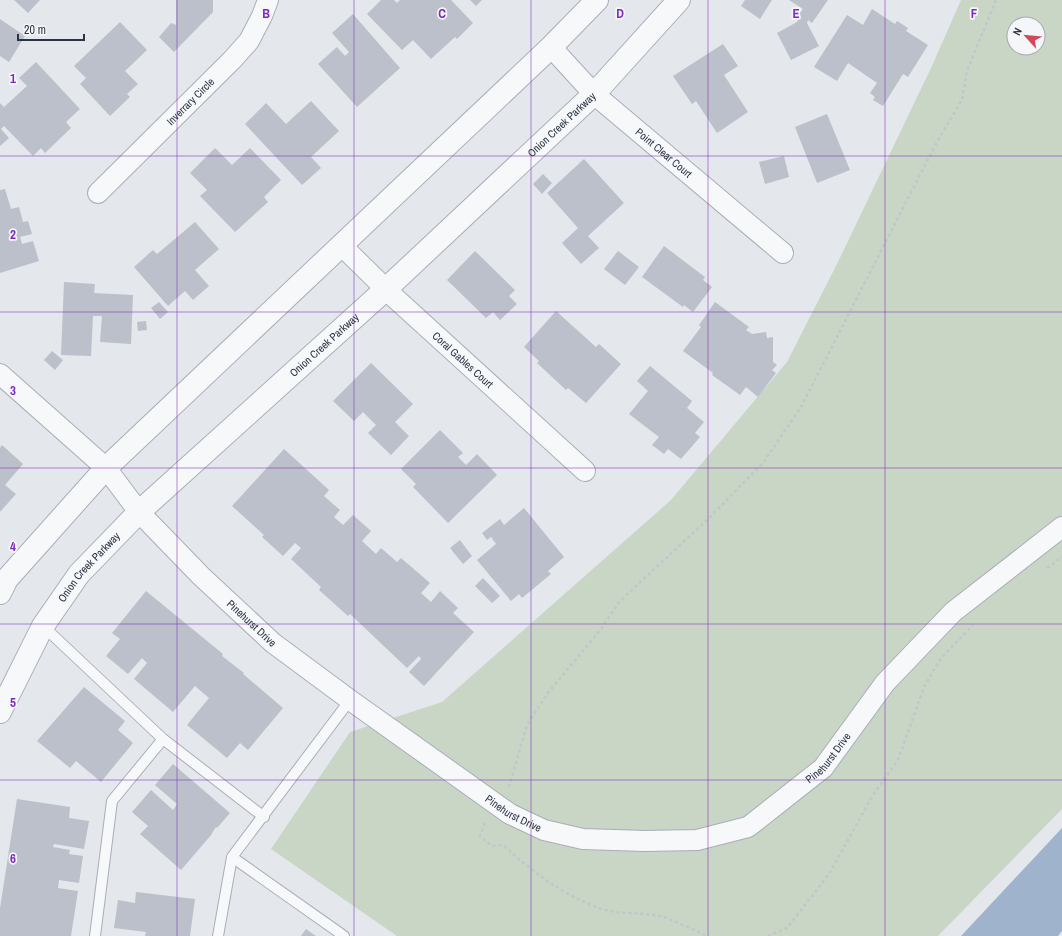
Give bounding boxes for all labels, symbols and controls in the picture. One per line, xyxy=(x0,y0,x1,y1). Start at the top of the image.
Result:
text: B xyxy=(262,5,270,22)
text: C xyxy=(438,5,446,22)
text: D xyxy=(616,5,624,22)
text: E xyxy=(792,5,800,22)
text: F xyxy=(971,5,978,22)
scale bar xyxy=(18,16,84,42)
north arrow xyxy=(1006,16,1046,56)
text: 20 m xyxy=(24,22,46,38)
text: N xyxy=(1009,25,1025,38)
text: 1 xyxy=(10,70,16,87)
street label: Inverrary Circle xyxy=(163,75,217,128)
street label: Onion Creek Parkway xyxy=(524,89,599,160)
street label: Point Clear Court xyxy=(633,125,695,181)
text: 2 xyxy=(10,226,16,243)
street label: Onion Creek Parkway xyxy=(287,310,362,380)
street label: Coral Gables Court xyxy=(430,329,497,391)
text: 3 xyxy=(10,382,16,399)
street label: Onion Creek Parkway xyxy=(55,529,123,605)
text: 4 xyxy=(10,538,16,555)
street label: Pinehurst Drive xyxy=(224,597,279,650)
text: 5 xyxy=(10,694,16,711)
street label: Pinehurst Drive xyxy=(803,730,854,786)
street label: Pinehurst Drive xyxy=(482,792,544,835)
text: 6 xyxy=(10,850,16,867)

